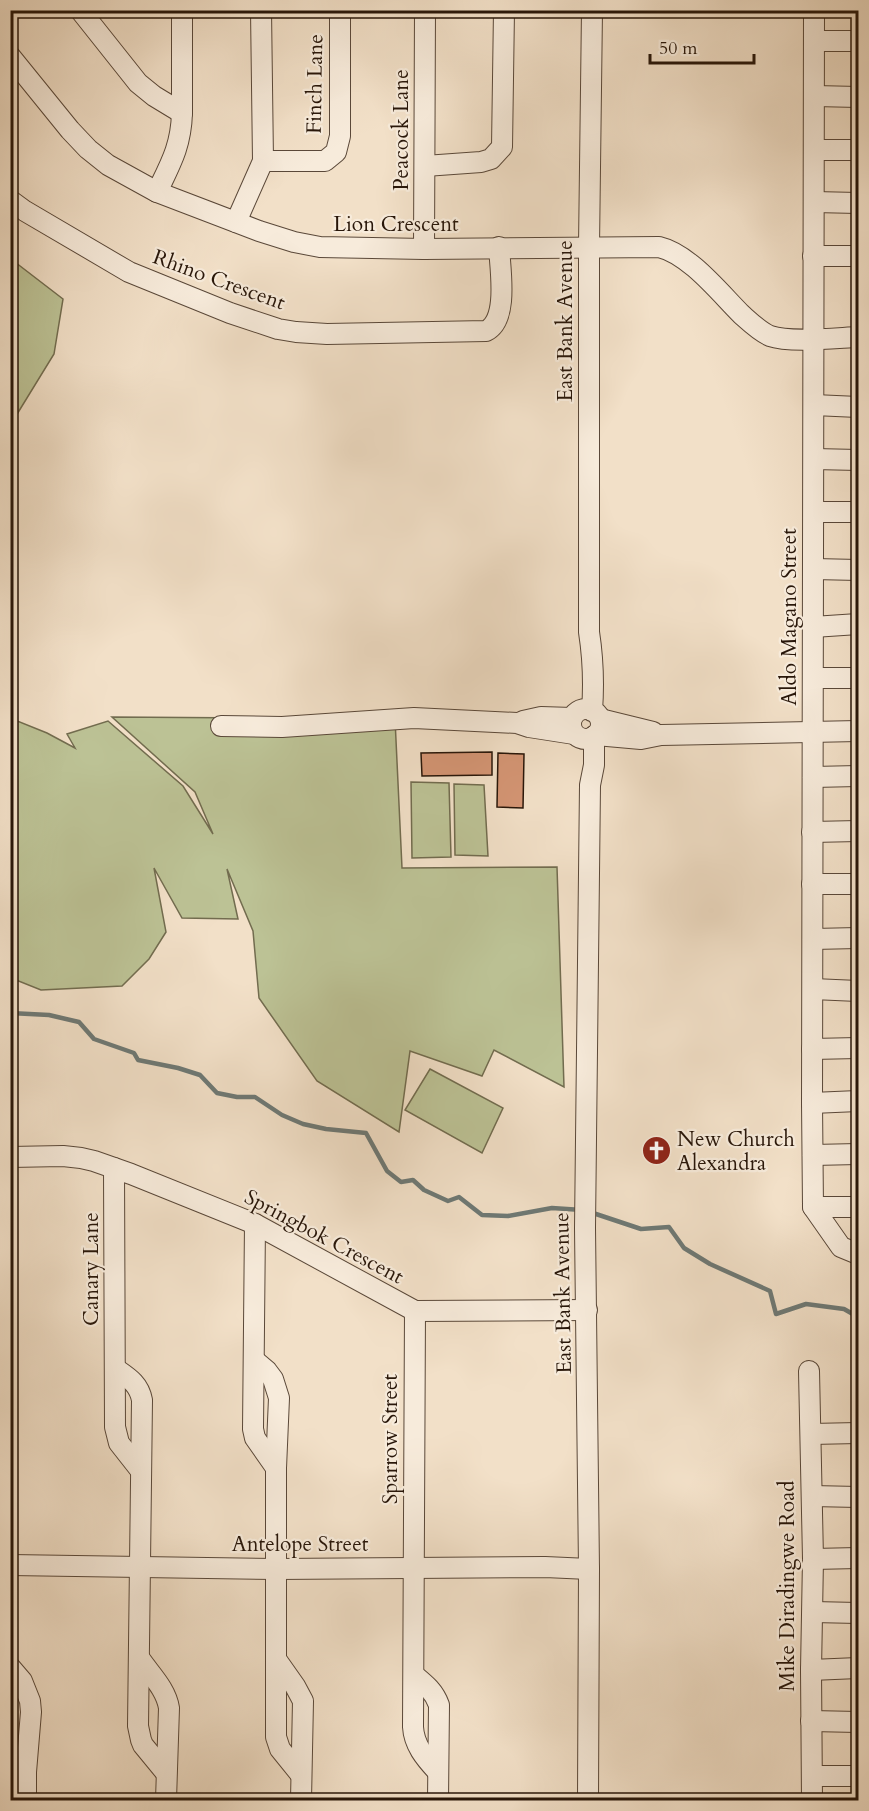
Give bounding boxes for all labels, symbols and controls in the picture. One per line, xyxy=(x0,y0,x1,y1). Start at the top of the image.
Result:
scale bar xyxy=(650,27,754,65)
street label: Finch Lane xyxy=(300,34,330,134)
text: 50 m xyxy=(659,36,698,61)
street label: Peacock Lane xyxy=(387,69,416,191)
street label: Lion Crescent xyxy=(333,210,459,239)
street label: East Bank Avenue xyxy=(551,240,580,402)
street label: Rhino Crescent xyxy=(149,243,290,317)
street label: Aldo Magano Street xyxy=(775,528,804,706)
place label: New Church Alexandra xyxy=(677,1125,795,1178)
church icon: New Church Alexandra xyxy=(640,1135,672,1167)
street label: Springbok Crescent xyxy=(239,1183,409,1291)
street label: Canary Lane xyxy=(77,1212,106,1326)
street label: East Bank Avenue xyxy=(547,1212,579,1374)
street label: Sparrow Street xyxy=(376,1373,405,1504)
street label: Mike Diradingwe Road xyxy=(773,1481,802,1691)
street label: Antelope Street xyxy=(232,1530,369,1559)

